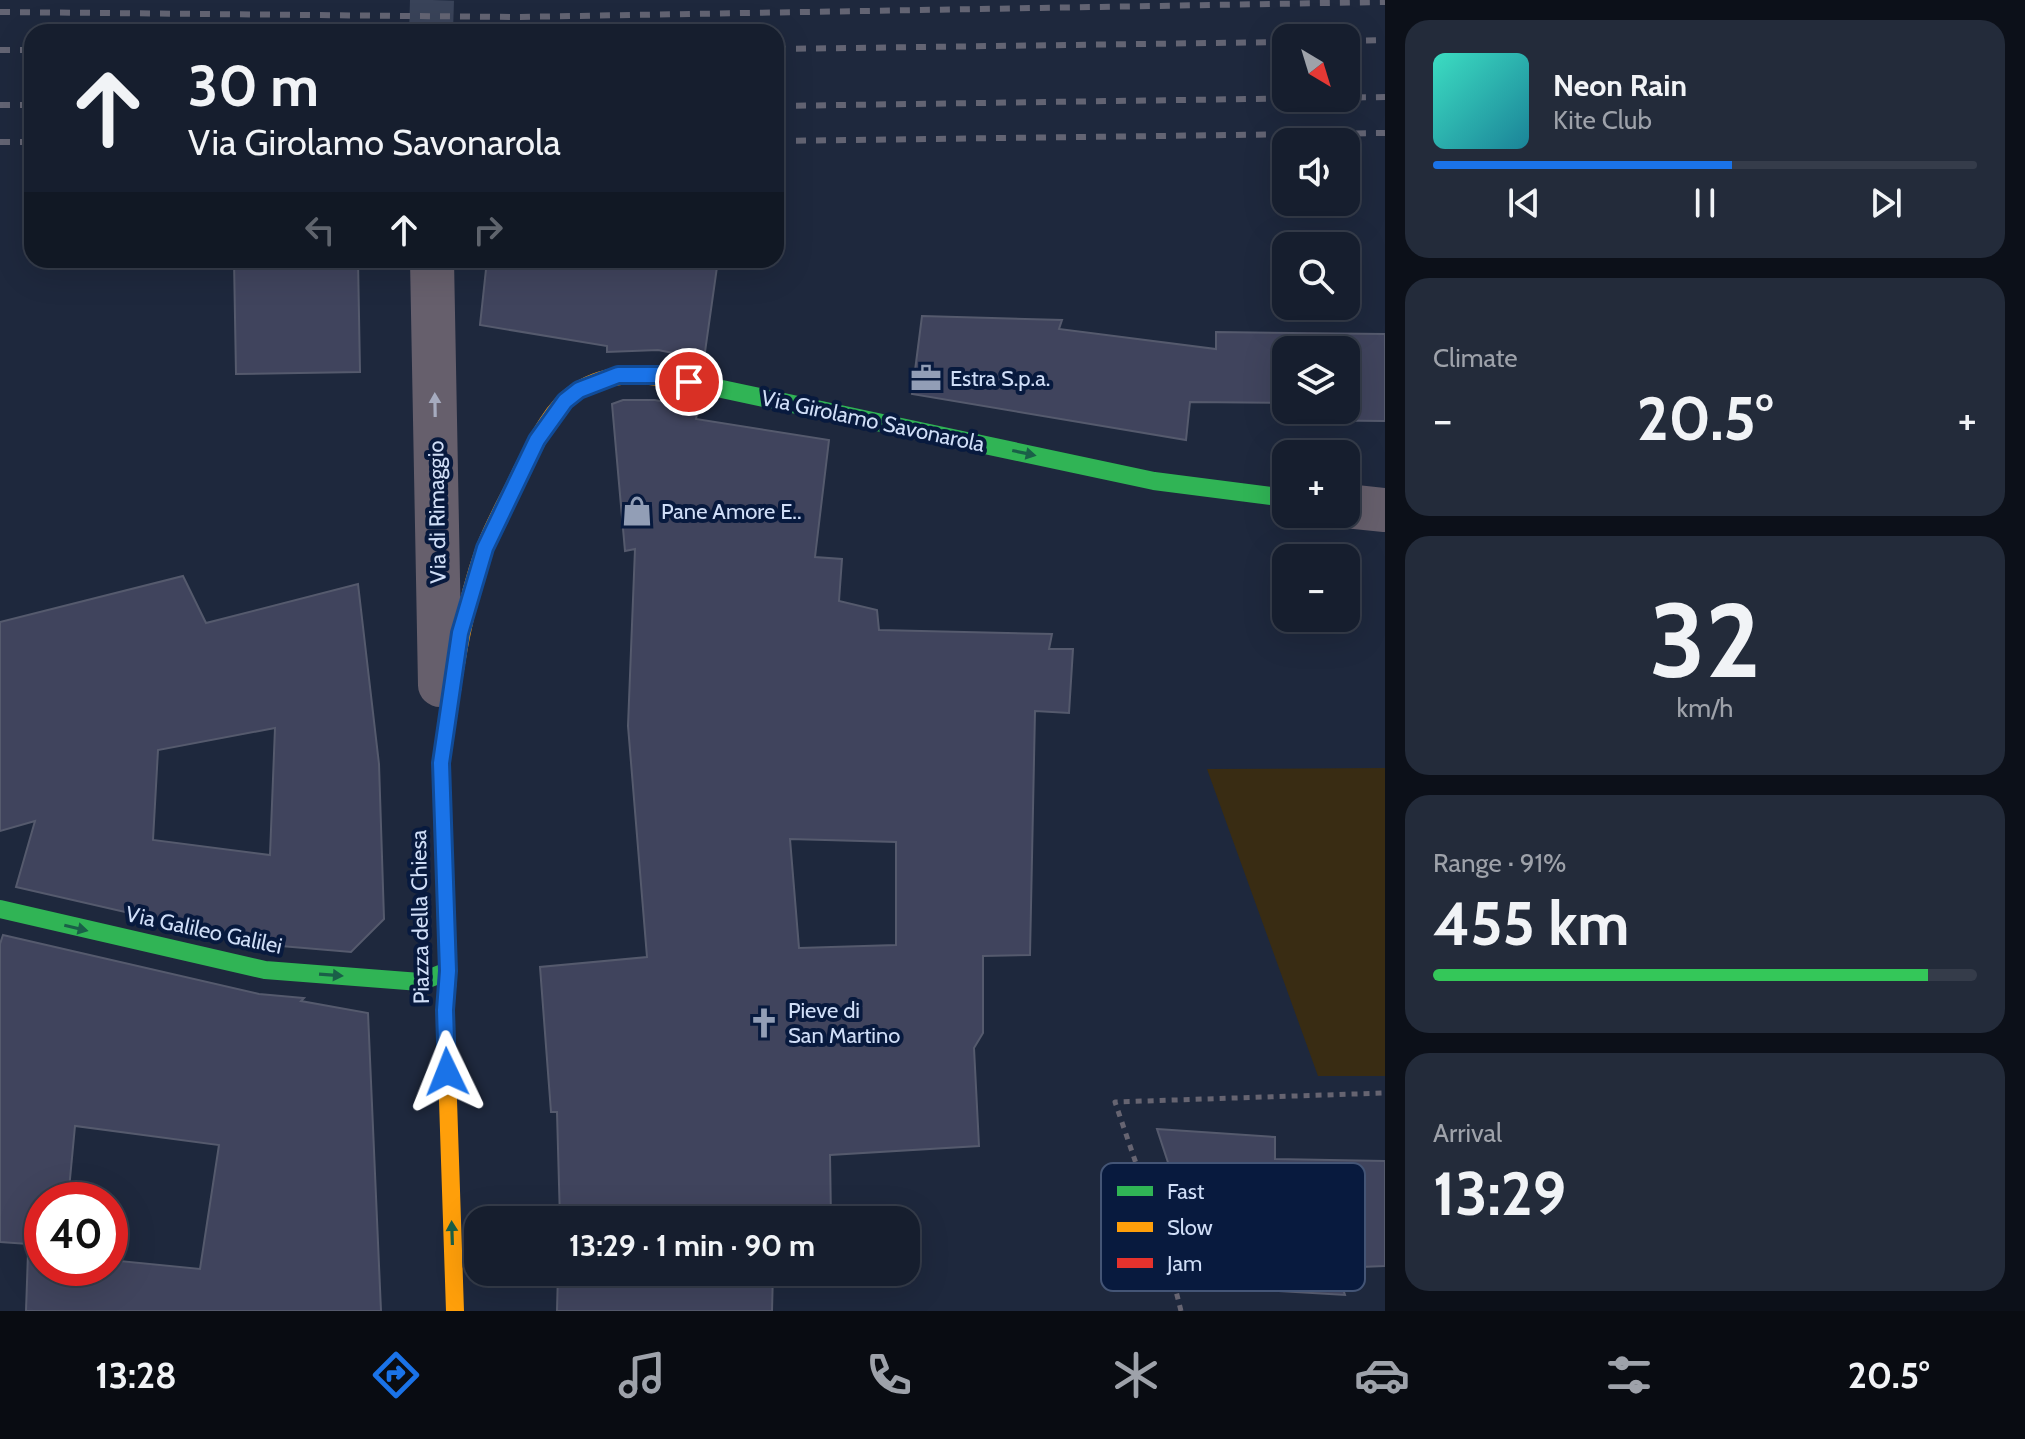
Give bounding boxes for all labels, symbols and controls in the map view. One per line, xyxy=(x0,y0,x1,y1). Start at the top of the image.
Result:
north arrow xyxy=(1272,24,1360,112)
map controls xyxy=(1272,24,1360,632)
text: 30 m xyxy=(188,52,319,120)
icon: ahead xyxy=(56,56,160,160)
text: Neon Rain xyxy=(1553,67,1687,104)
text: Kite Club xyxy=(1553,104,1652,136)
text: Via Girolamo Savonarola xyxy=(188,120,561,164)
button: sound xyxy=(1272,128,1360,216)
icon: previous xyxy=(1502,181,1546,225)
icon: pause xyxy=(1683,181,1727,225)
icon: next xyxy=(1864,181,1908,225)
icon: left xyxy=(298,208,342,252)
icon: ahead xyxy=(382,208,426,252)
icon: right xyxy=(466,208,510,252)
button: search xyxy=(1272,232,1360,320)
button: layers xyxy=(1272,336,1360,424)
text: Climate xyxy=(1433,342,1518,374)
pin xyxy=(655,348,723,416)
icon: arrive xyxy=(667,360,711,404)
office icon: Estra S.p.a. xyxy=(909,361,943,395)
place label: Estra S.p.a. xyxy=(950,365,1050,392)
text: 20.5° xyxy=(1637,382,1773,455)
street label: Via Girolamo Savonarola xyxy=(759,384,988,458)
one-way arrow xyxy=(429,392,441,417)
text: − xyxy=(1433,393,1452,446)
text: + xyxy=(1958,393,1977,446)
street label: Via di Rimaggio xyxy=(422,440,452,584)
button: + xyxy=(1272,440,1360,528)
one-way arrow xyxy=(1012,447,1037,460)
shop icon: Pane Amore E.. xyxy=(620,494,654,528)
place label: Pane Amore E.. xyxy=(661,498,802,525)
button: − xyxy=(1272,544,1360,632)
text: 32 xyxy=(1649,577,1761,703)
text: km/h xyxy=(1677,692,1733,724)
street label: Piazza della Chiesa xyxy=(405,829,435,1004)
text: Range · 91% xyxy=(1433,847,1566,879)
text: 455 km xyxy=(1433,887,1629,960)
street label: Via Galileo Galilei xyxy=(123,900,285,960)
one-way arrow xyxy=(63,922,88,935)
one-way arrow xyxy=(319,969,344,982)
place label: Pieve di San Martino xyxy=(788,997,900,1049)
church icon: Pieve di San Martino xyxy=(747,1006,781,1040)
position arrow xyxy=(405,1030,489,1114)
text: Arrival xyxy=(1433,1117,1502,1149)
text: 13:29 xyxy=(1433,1157,1566,1230)
legend xyxy=(1101,1163,1365,1291)
text: Fast xyxy=(1167,1178,1205,1205)
speed limit sign: 40 xyxy=(24,1182,128,1286)
text: Slow xyxy=(1167,1214,1213,1241)
one-way arrow xyxy=(445,1220,458,1245)
text: 13:29 · 1 min · 90 m xyxy=(569,1227,815,1264)
text: Jam xyxy=(1166,1250,1202,1277)
icon: directions xyxy=(368,1347,424,1403)
icon: music xyxy=(614,1347,670,1403)
icon: phone xyxy=(861,1347,917,1403)
icon: climate xyxy=(1108,1347,1164,1403)
icon: car xyxy=(1354,1347,1410,1403)
icon: filters xyxy=(1601,1347,1657,1403)
text: 13:28 xyxy=(95,1353,177,1397)
text: 20.5° xyxy=(1848,1353,1930,1397)

